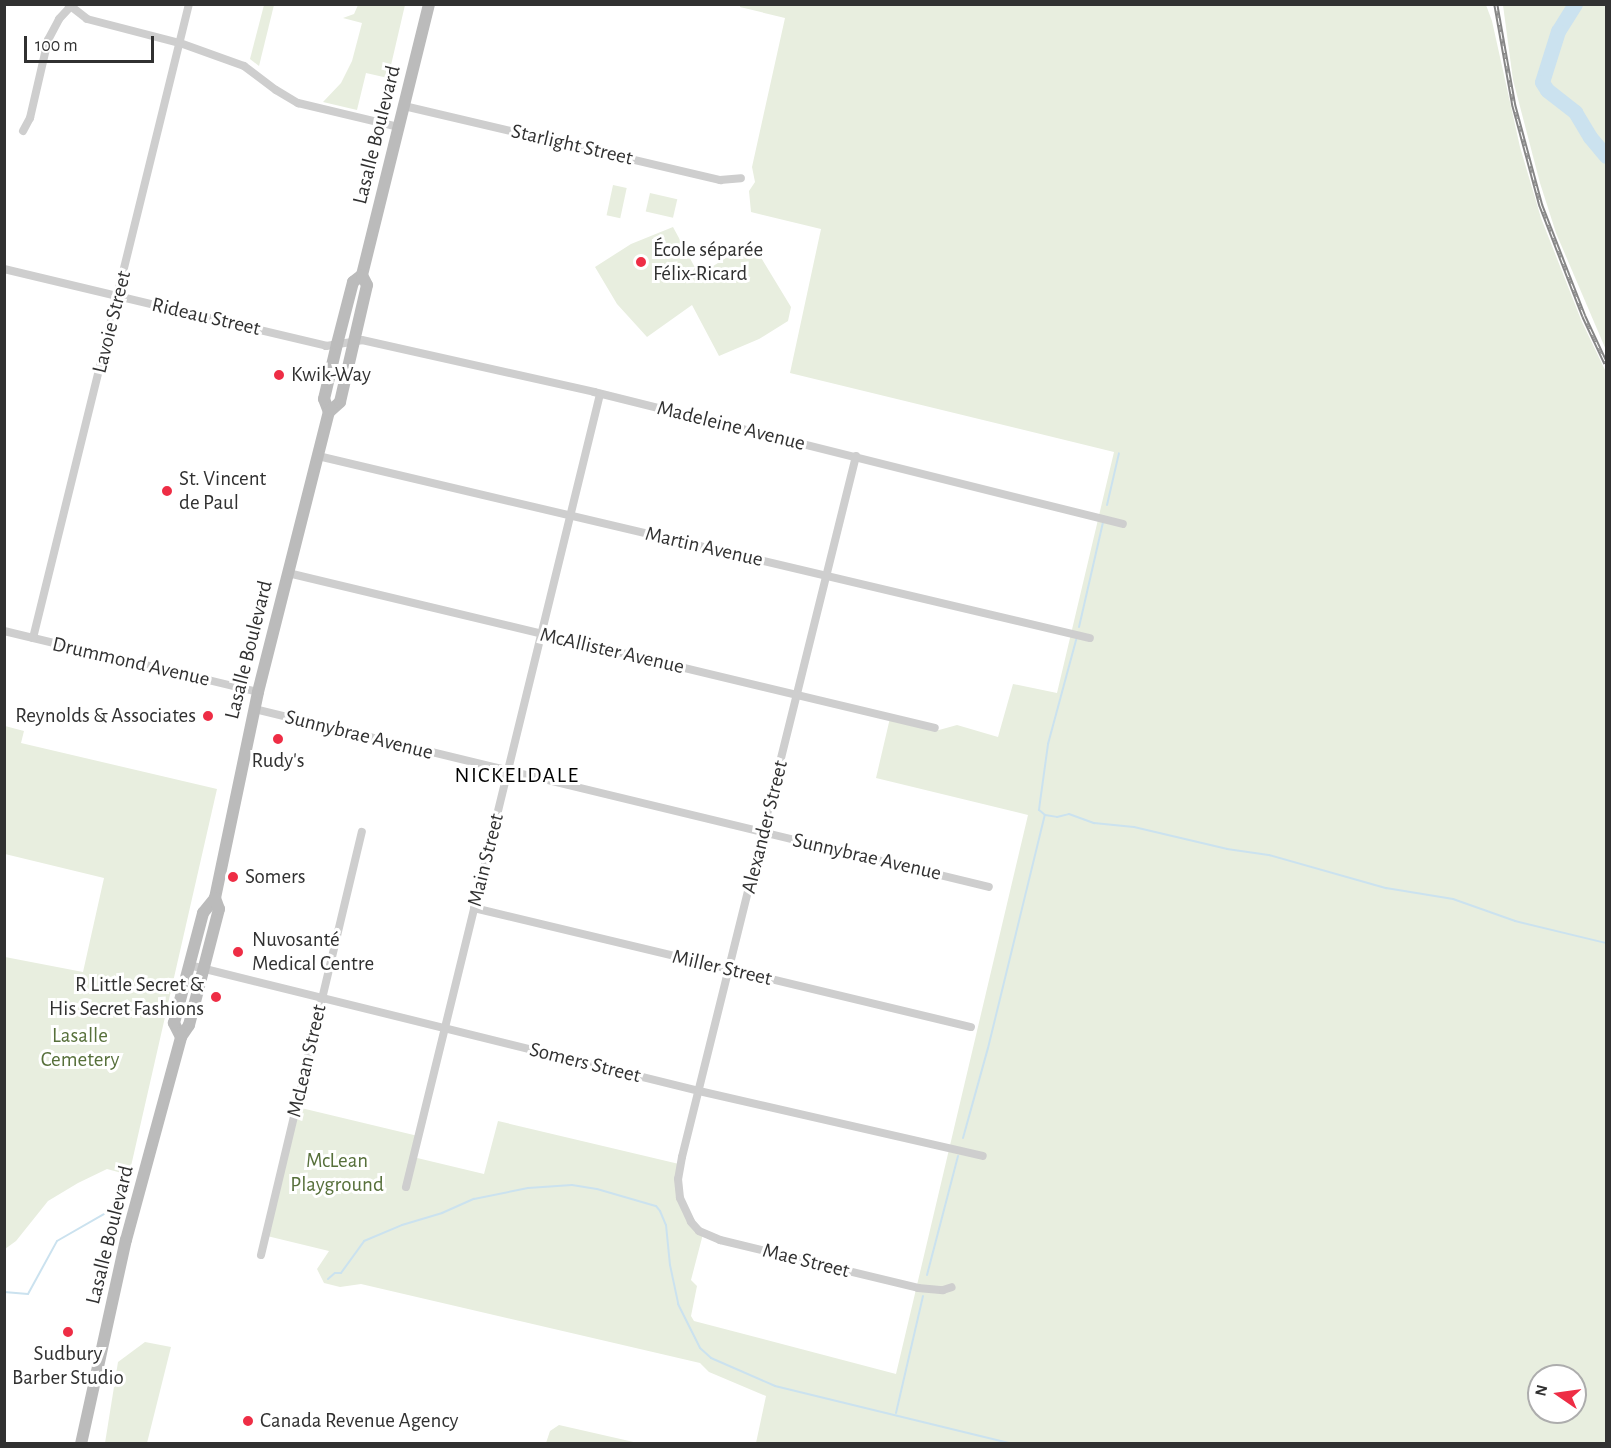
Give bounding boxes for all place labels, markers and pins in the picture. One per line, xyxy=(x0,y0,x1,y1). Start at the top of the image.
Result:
place label: École séparée Félix-Ricard xyxy=(653,237,763,287)
marker: École séparée Félix-Ricard xyxy=(634,255,648,269)
place label: Kwik-Way xyxy=(291,362,371,388)
marker: Kwik-Way xyxy=(272,368,286,382)
place label: St. Vincent de Paul xyxy=(179,466,266,516)
marker: St. Vincent de Paul xyxy=(160,484,174,498)
place label: Reynolds & Associates xyxy=(15,703,196,729)
marker: Reynolds & Associates xyxy=(201,709,215,723)
marker: Rudy's xyxy=(271,732,285,746)
place label: Rudy's xyxy=(251,748,305,774)
place label: Somers xyxy=(245,864,306,890)
marker: Somers xyxy=(226,870,240,884)
place label: Nuvosanté Medical Centre xyxy=(252,927,374,977)
marker: Nuvosanté Medical Centre xyxy=(229,943,247,961)
place label: R Little Secret & His Secret Fashions xyxy=(49,972,204,1022)
marker: R Little Secret & His Secret Fashions xyxy=(209,990,223,1004)
marker: Sudbury Barber Studio xyxy=(61,1325,75,1339)
place label: Sudbury Barber Studio xyxy=(12,1341,124,1391)
place label: Canada Revenue Agency xyxy=(260,1408,458,1434)
marker: Canada Revenue Agency xyxy=(241,1414,255,1428)

